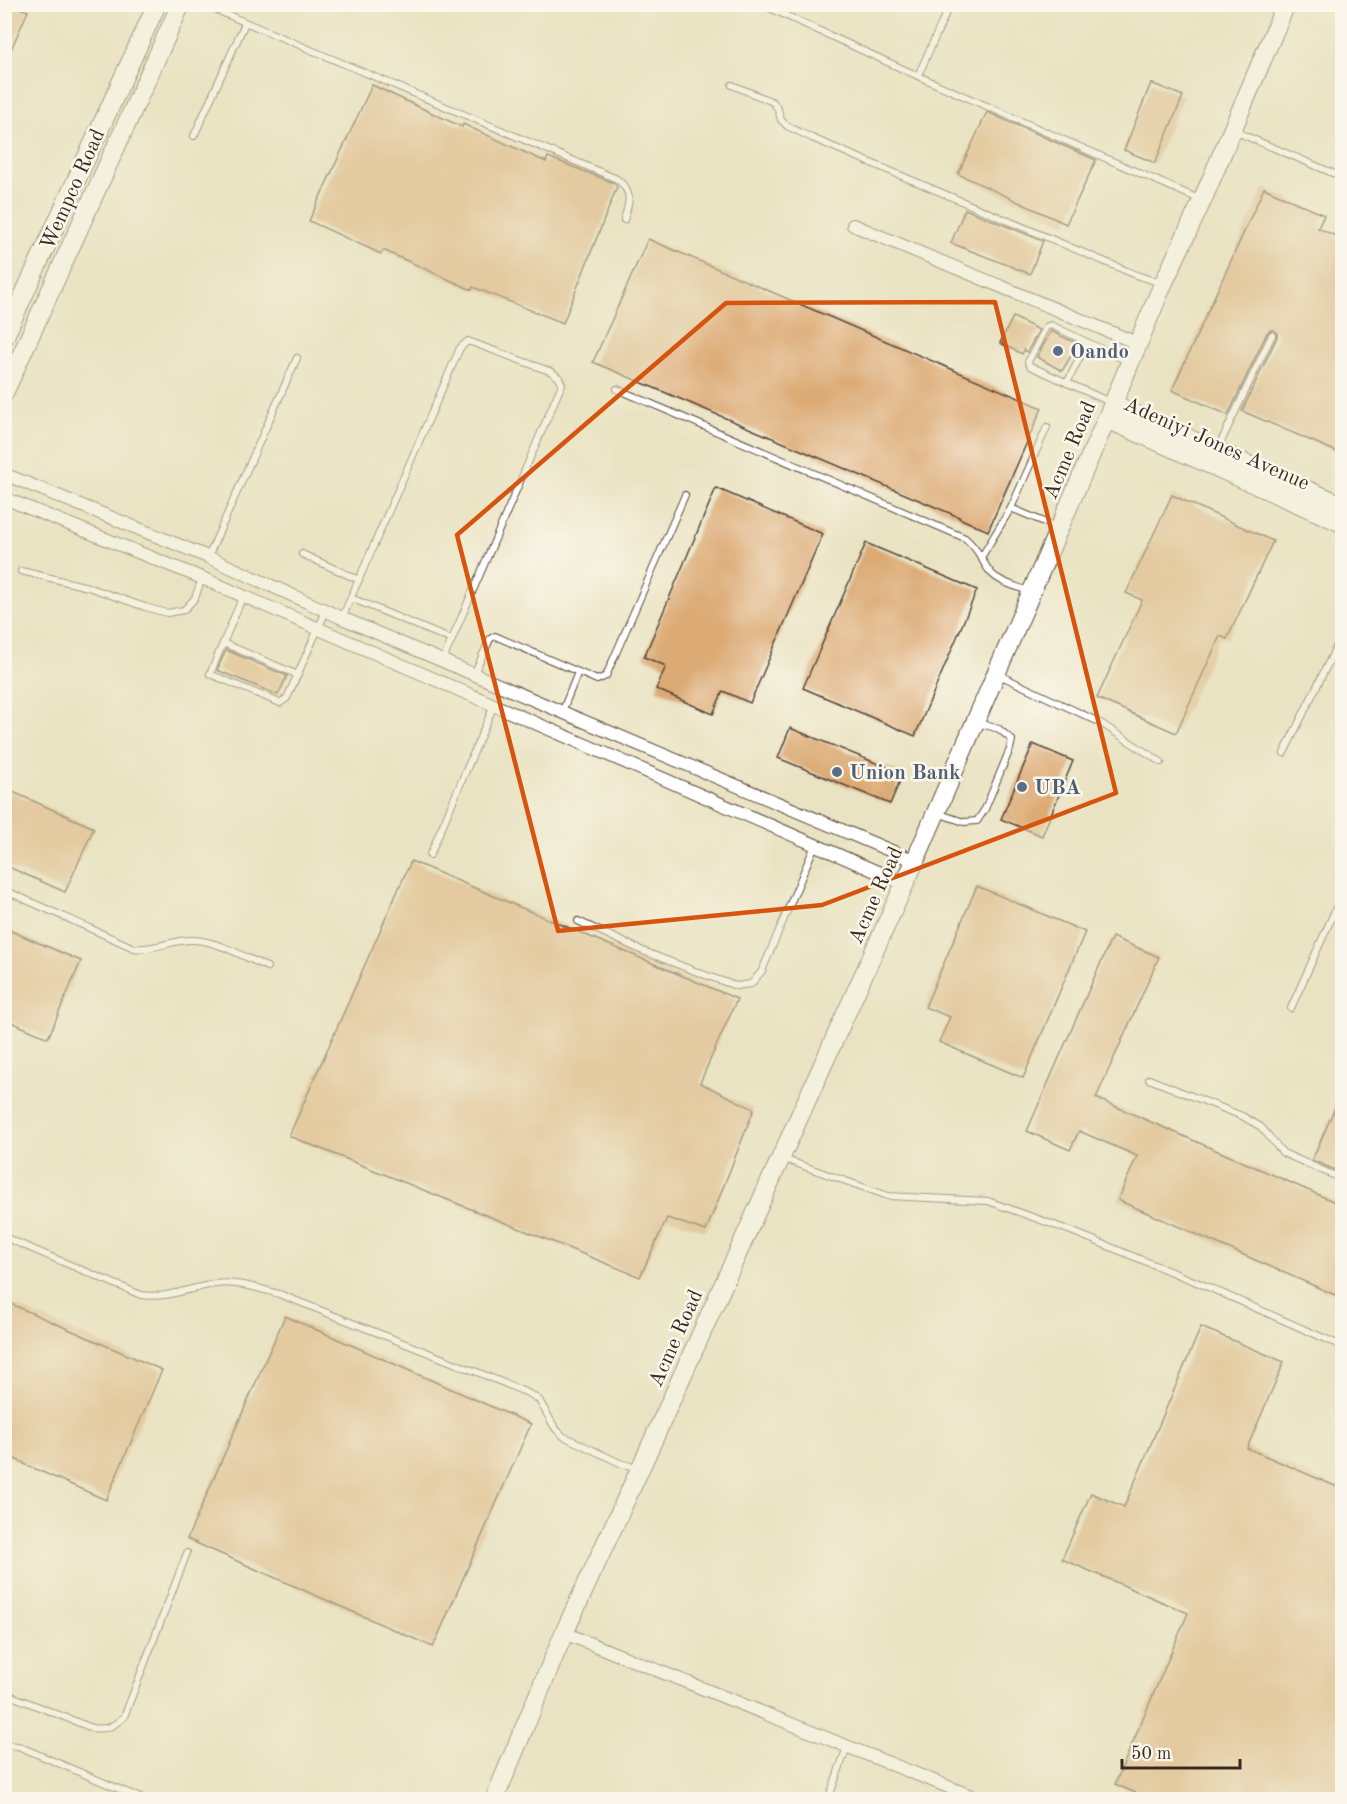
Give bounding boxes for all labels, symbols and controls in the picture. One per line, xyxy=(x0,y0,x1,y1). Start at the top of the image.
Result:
street label: Wempco Road xyxy=(37,126,109,253)
place label: Oando xyxy=(1070,342,1129,363)
marker: Oando xyxy=(1051,344,1065,358)
street label: Adeniyi Jones Avenue xyxy=(1120,394,1312,495)
street label: Acme Road xyxy=(1040,398,1100,503)
place label: Union Bank xyxy=(849,763,961,784)
marker: Union Bank xyxy=(830,765,844,779)
place label: UBA xyxy=(1034,778,1081,799)
marker: UBA xyxy=(1015,780,1029,794)
street label: Acme Road xyxy=(846,844,907,947)
street label: Acme Road xyxy=(646,1287,707,1390)
scale bar xyxy=(1122,1732,1240,1770)
text: 50 m xyxy=(1131,1745,1171,1763)

